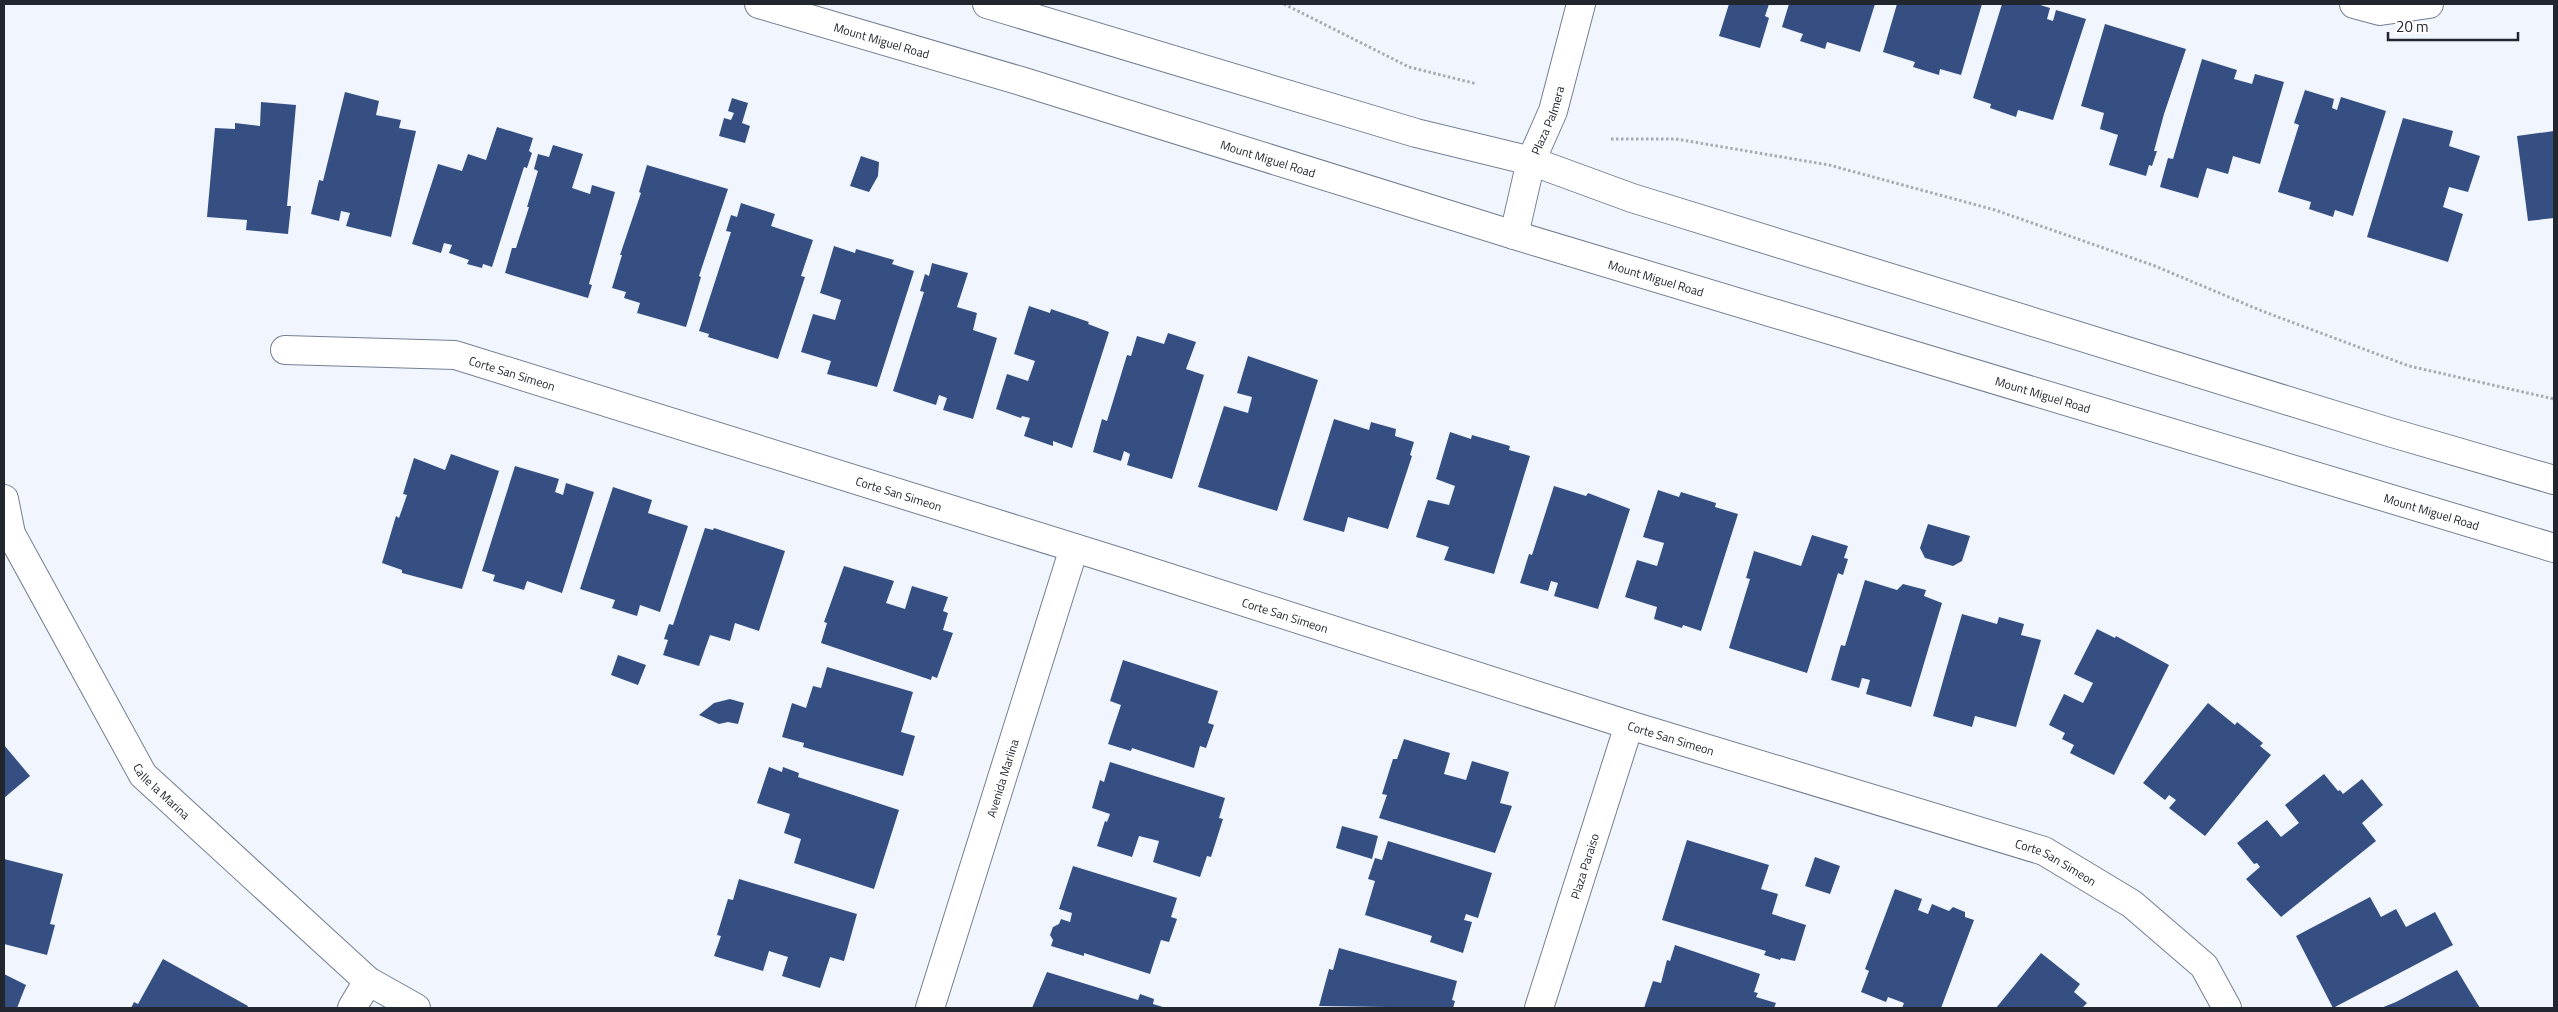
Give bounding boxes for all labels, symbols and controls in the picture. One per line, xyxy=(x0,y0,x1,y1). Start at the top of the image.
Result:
scale bar xyxy=(2388,10,2518,42)
text: 20 m xyxy=(2396,15,2429,38)
street label: Mount Miguel Road xyxy=(832,17,932,63)
street label: Plaza Palmera xyxy=(1526,84,1569,158)
street label: Mount Miguel Road xyxy=(1218,134,1318,182)
street label: Mount Miguel Road xyxy=(1606,254,1706,301)
street label: Corte San Simeon xyxy=(467,350,558,395)
street label: Mount Miguel Road xyxy=(1993,371,2093,418)
street label: Corte San Simeon xyxy=(853,471,944,516)
street label: Mount Miguel Road xyxy=(2382,488,2482,535)
street label: Corte San Simeon xyxy=(1240,592,1331,638)
street label: Corte San Simeon xyxy=(1625,716,1717,760)
street label: Avenida Marlina xyxy=(981,737,1023,819)
street label: Calle la Marina xyxy=(129,760,195,823)
street label: Plaza Paraiso xyxy=(1565,831,1603,901)
street label: Corte San Simeon xyxy=(2013,833,2100,890)

